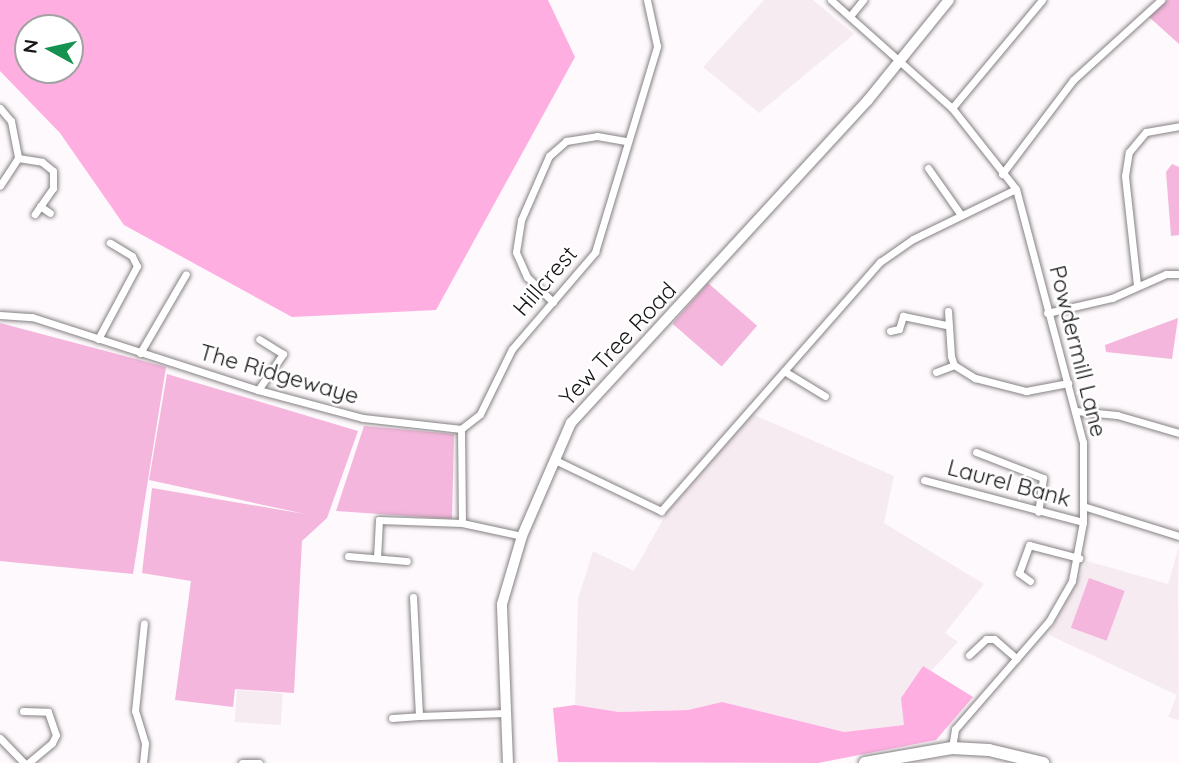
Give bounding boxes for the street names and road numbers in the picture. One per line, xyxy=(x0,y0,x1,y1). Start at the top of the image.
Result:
street label: Hillcrest xyxy=(507,240,583,322)
street label: Powdermill Lane xyxy=(1043,262,1113,440)
street label: Yew Tree Road xyxy=(554,277,682,411)
street label: The Ridgewaye xyxy=(196,338,362,410)
street label: Laurel Bank xyxy=(944,453,1074,513)

